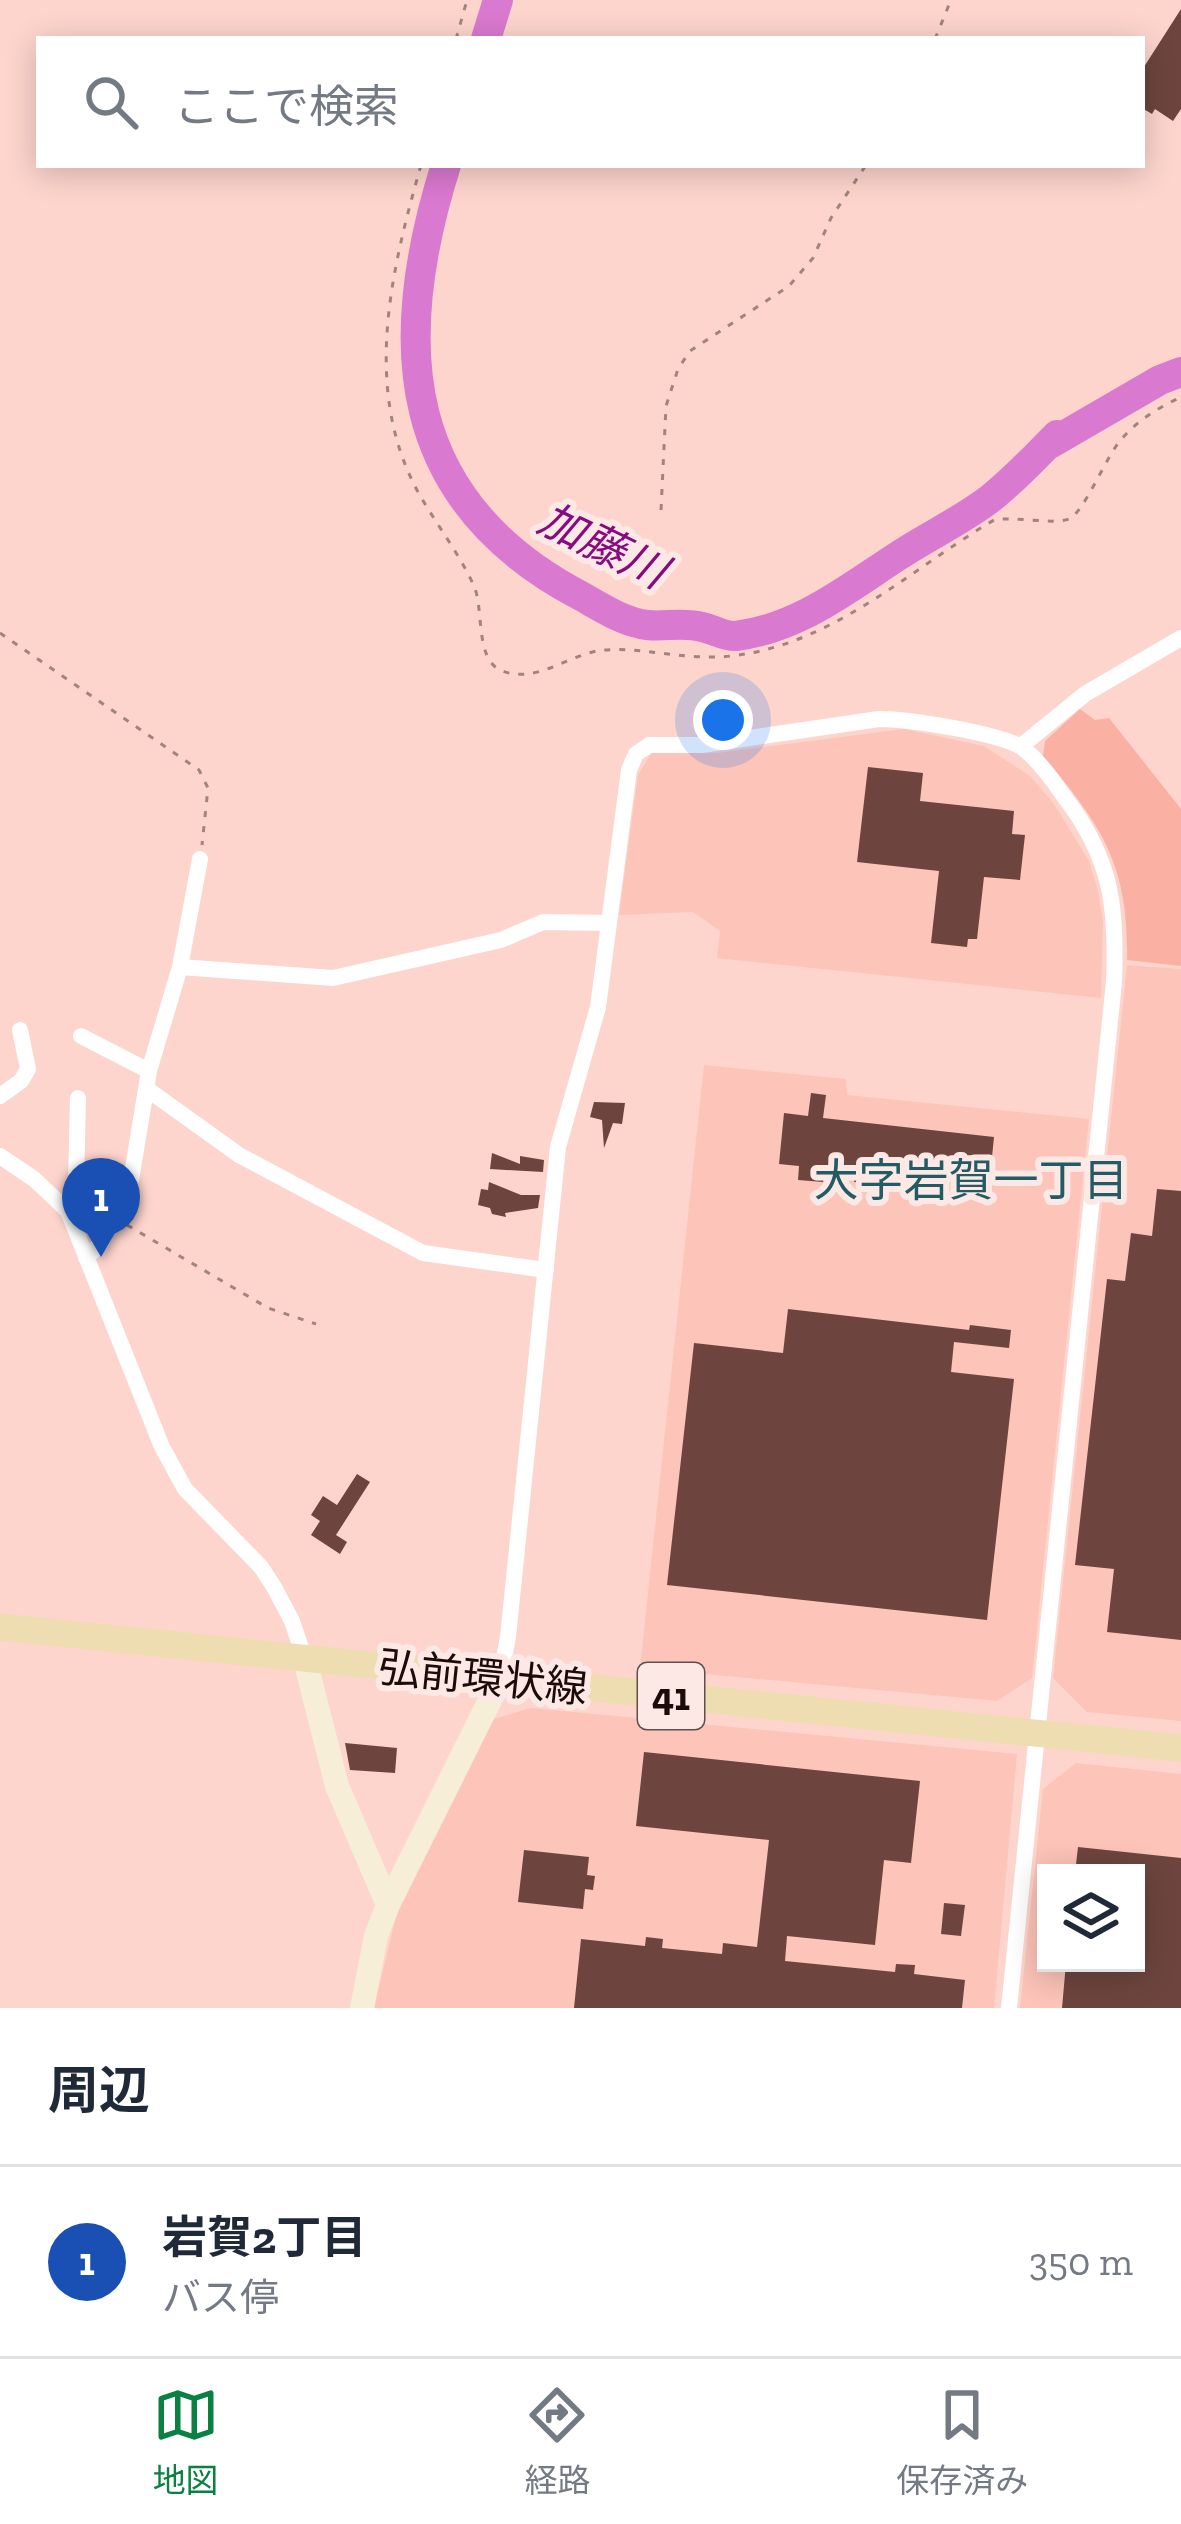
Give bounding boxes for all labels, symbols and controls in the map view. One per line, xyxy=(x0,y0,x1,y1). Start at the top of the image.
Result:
search box xyxy=(36,36,1145,168)
icon: search xyxy=(78,69,144,135)
text: ここで検索 xyxy=(174,80,399,134)
water label: 加藤川 xyxy=(530,492,679,602)
your location xyxy=(693,690,753,750)
district label: 大字岩賀一丁目 xyxy=(813,1154,1129,1208)
pin: 1 xyxy=(62,1158,140,1257)
street label: 弘前環状線 xyxy=(376,1641,590,1714)
road number: 41 xyxy=(638,1663,704,1729)
map controls xyxy=(1037,1864,1145,1972)
button: layers xyxy=(1037,1864,1145,1972)
text: 周辺 xyxy=(48,2060,150,2121)
text: 岩賀2丁目 xyxy=(162,2211,366,2265)
text: 1 xyxy=(79,2238,95,2285)
text: 350 m xyxy=(1029,2238,1133,2285)
text: バス停 xyxy=(162,2274,279,2321)
tab: 地図 xyxy=(153,2382,219,2502)
tab: 経路 xyxy=(524,2382,590,2502)
tab: 保存済み xyxy=(896,2382,1028,2502)

